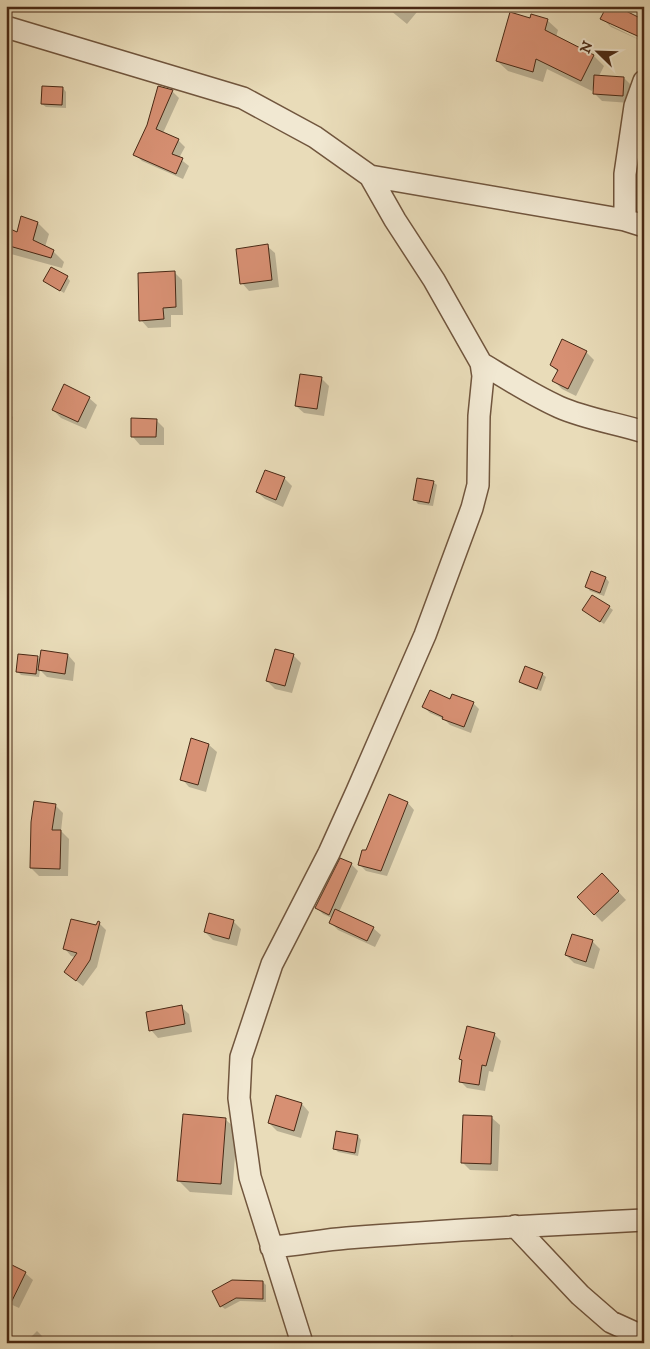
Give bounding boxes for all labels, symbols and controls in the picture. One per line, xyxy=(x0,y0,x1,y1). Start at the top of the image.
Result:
north arrow xyxy=(572,28,622,78)
text: N xyxy=(576,38,598,56)

